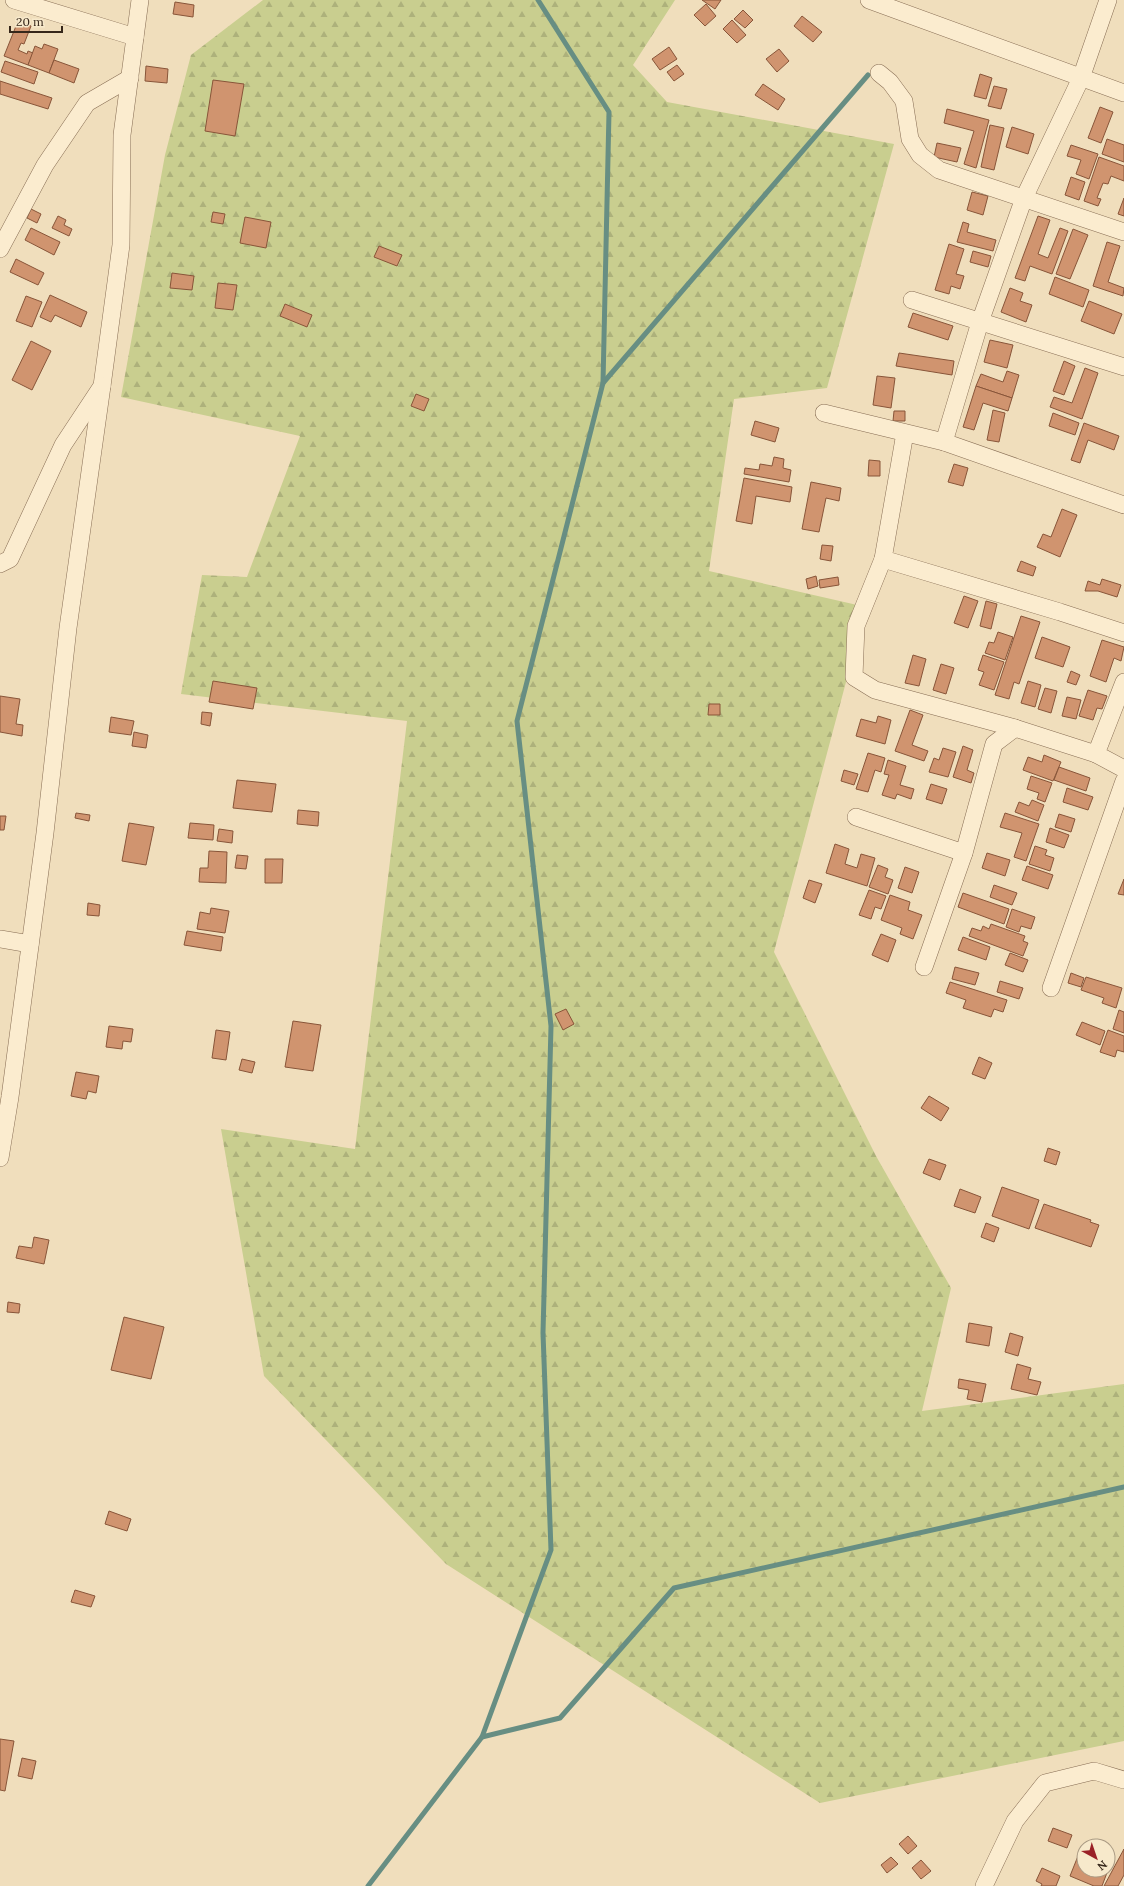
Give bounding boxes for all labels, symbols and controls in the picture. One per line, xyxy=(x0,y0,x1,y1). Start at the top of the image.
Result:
scale bar xyxy=(10,8,62,34)
text: 20 m xyxy=(16,14,44,29)
north arrow xyxy=(1076,1838,1116,1878)
text: N xyxy=(1094,1858,1110,1874)

